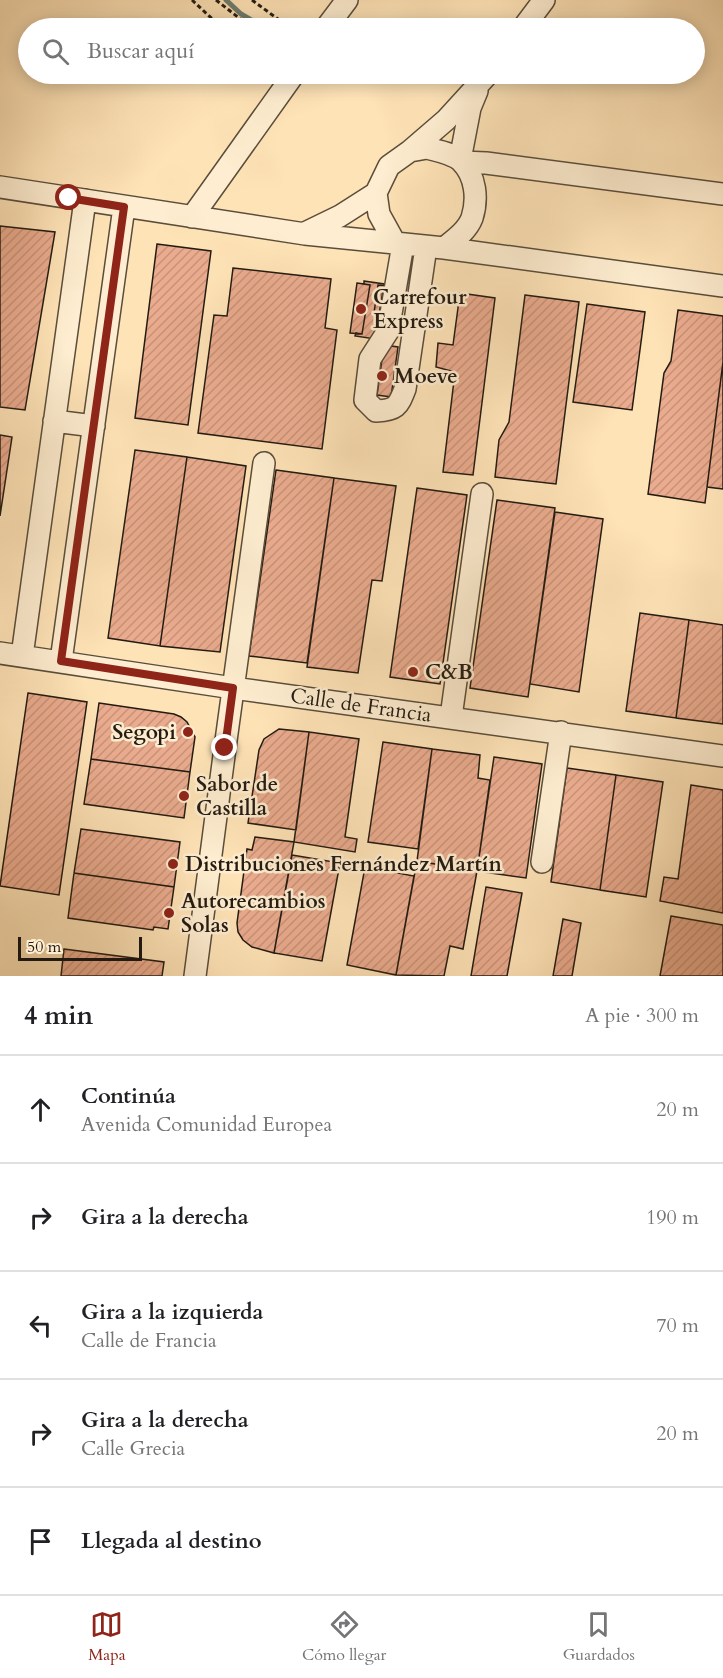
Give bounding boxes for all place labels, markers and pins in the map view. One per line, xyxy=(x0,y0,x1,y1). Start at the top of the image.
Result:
place label: Carrefour Express xyxy=(373,283,467,336)
marker: Carrefour Express xyxy=(354,302,368,316)
place label: Moeve xyxy=(394,362,458,391)
marker: Moeve xyxy=(375,369,389,383)
place label: C&B xyxy=(425,658,473,687)
marker: C&B xyxy=(406,665,420,679)
place label: Segopi xyxy=(112,718,176,747)
marker: Segopi xyxy=(181,725,195,739)
place label: Sabor de Castilla xyxy=(196,770,278,823)
marker: Sabor de Castilla xyxy=(177,789,191,803)
place label: Distribuciones Fernández Martín xyxy=(185,850,503,879)
marker: Distribuciones Fernández Martín xyxy=(166,857,180,871)
place label: Autorecambios Solas xyxy=(181,887,326,940)
marker: Autorecambios Solas xyxy=(162,906,176,920)

